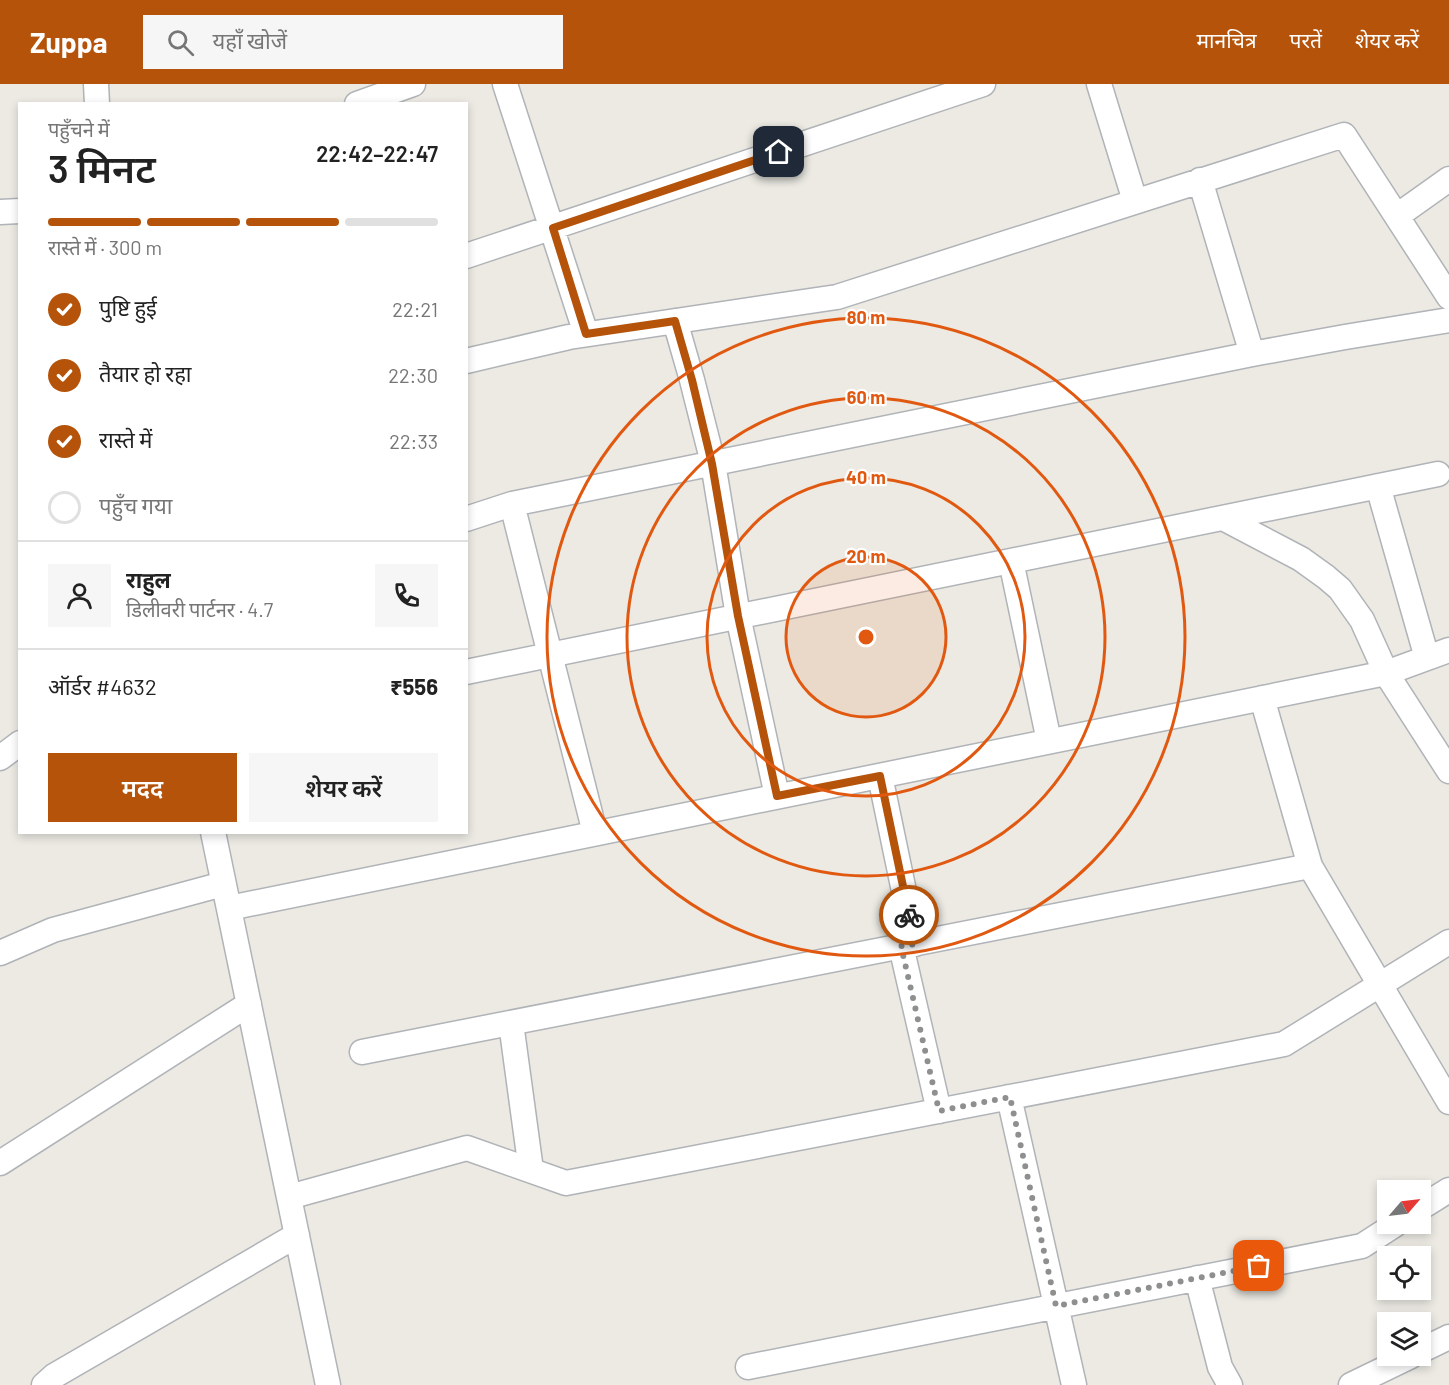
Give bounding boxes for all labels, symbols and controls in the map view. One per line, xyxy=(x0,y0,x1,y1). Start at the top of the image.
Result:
search box xyxy=(143,15,563,69)
text: Zuppa xyxy=(30,25,107,59)
icon: search xyxy=(164,26,197,59)
text: यहाँ खोजें xyxy=(212,27,287,53)
text: मानचित्र xyxy=(1197,27,1257,52)
text: परतें xyxy=(1290,27,1322,52)
text: शेयर करें xyxy=(1355,27,1419,52)
text: पहुँचने में xyxy=(48,117,110,141)
pin xyxy=(753,126,804,177)
icon: home xyxy=(762,135,795,168)
text: 22:42–22:47 xyxy=(316,140,438,166)
text: 3 मिनट xyxy=(48,144,156,191)
text: रास्ते में · 300 m xyxy=(48,235,162,259)
icon: check xyxy=(48,293,81,326)
text: पुष्टि हुई xyxy=(99,294,157,320)
text: 22:21 xyxy=(392,297,438,321)
text: 80 m xyxy=(847,306,885,328)
icon: check xyxy=(48,359,81,392)
text: तैयार हो रहा xyxy=(99,360,192,386)
text: 22:30 xyxy=(388,363,438,387)
text: 60 m xyxy=(847,386,885,408)
icon: check xyxy=(48,425,81,458)
text: रास्ते में xyxy=(99,426,152,452)
text: 22:33 xyxy=(389,429,438,453)
text: 40 m xyxy=(846,466,886,488)
text: पहुँच गया xyxy=(99,492,172,518)
text: 20 m xyxy=(847,545,885,567)
button: person xyxy=(48,564,111,627)
button: phone xyxy=(375,564,438,627)
text: राहुल xyxy=(126,566,171,592)
text: डिलीवरी पार्टनर · 4.7 xyxy=(126,597,273,621)
centre of rings xyxy=(856,627,876,647)
text: ऑर्डर #4632 xyxy=(48,673,157,699)
text: ₹556 xyxy=(390,673,438,699)
button: मदद xyxy=(48,753,237,822)
button: शेयर करें xyxy=(249,753,438,822)
courier xyxy=(879,885,939,945)
icon: bike xyxy=(893,899,926,932)
north arrow xyxy=(1377,1180,1431,1234)
map controls xyxy=(1377,1180,1431,1366)
pin xyxy=(1233,1240,1284,1291)
button: locate xyxy=(1377,1246,1431,1300)
icon: bag xyxy=(1242,1249,1275,1282)
button: layers xyxy=(1377,1312,1431,1366)

